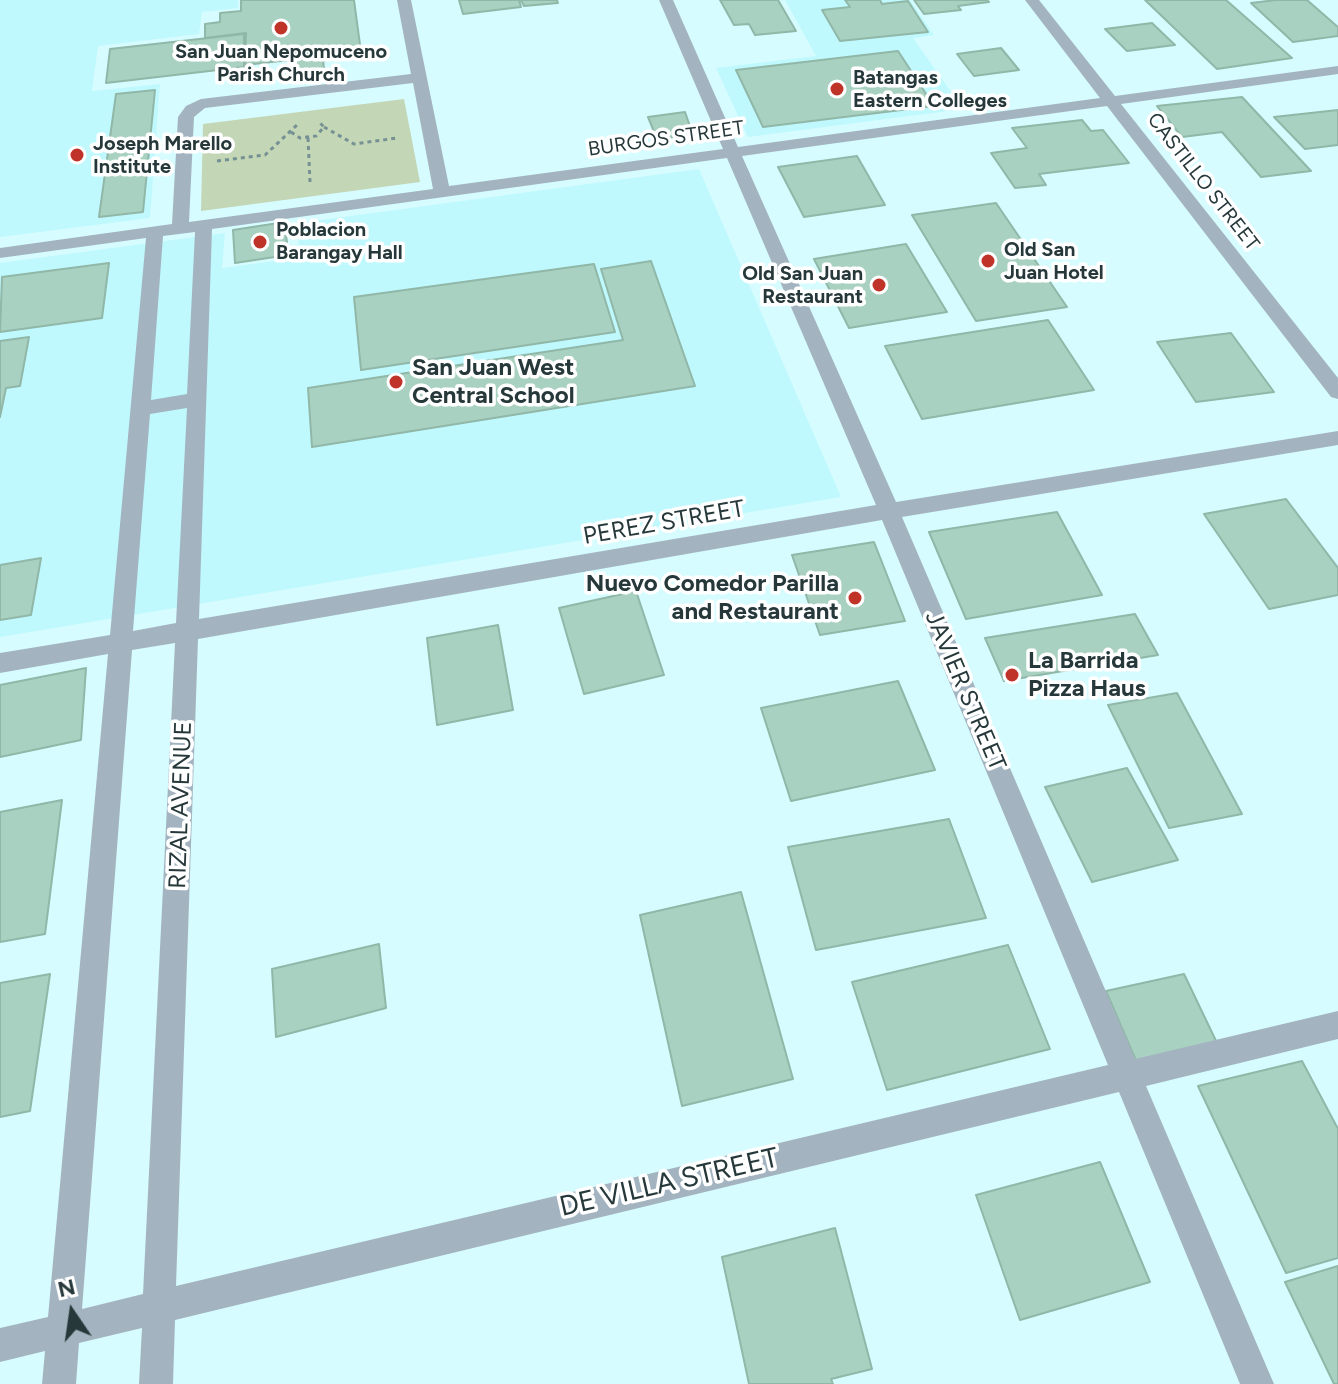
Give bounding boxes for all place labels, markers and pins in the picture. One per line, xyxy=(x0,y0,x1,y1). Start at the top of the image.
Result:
marker: San Juan Nepomuceno Parish Church xyxy=(272,19,290,37)
place label: San Juan Nepomuceno Parish Church xyxy=(175,40,387,87)
place label: Batangas Eastern Colleges xyxy=(853,66,1007,113)
marker: Batangas Eastern Colleges xyxy=(828,80,846,98)
place label: Joseph Marello Institute xyxy=(93,132,232,179)
marker: Joseph Marello Institute xyxy=(68,146,86,164)
place label: Poblacion Barangay Hall xyxy=(276,218,403,265)
marker: Poblacion Barangay Hall xyxy=(251,233,269,251)
place label: Old San Juan Hotel xyxy=(1004,238,1104,285)
marker: Old San Juan Hotel xyxy=(979,252,997,270)
place label: Old San Juan Restaurant xyxy=(742,262,863,309)
marker: Old San Juan Restaurant xyxy=(870,276,888,294)
place label: San Juan West Central School xyxy=(412,354,575,410)
marker: San Juan West Central School xyxy=(387,373,405,391)
place label: Nuevo Comedor Parilla and Restaurant xyxy=(586,570,839,626)
marker: Nuevo Comedor Parilla and Restaurant xyxy=(846,589,864,607)
place label: La Barrida Pizza Haus xyxy=(1028,647,1146,703)
marker: La Barrida Pizza Haus xyxy=(1003,666,1021,684)

